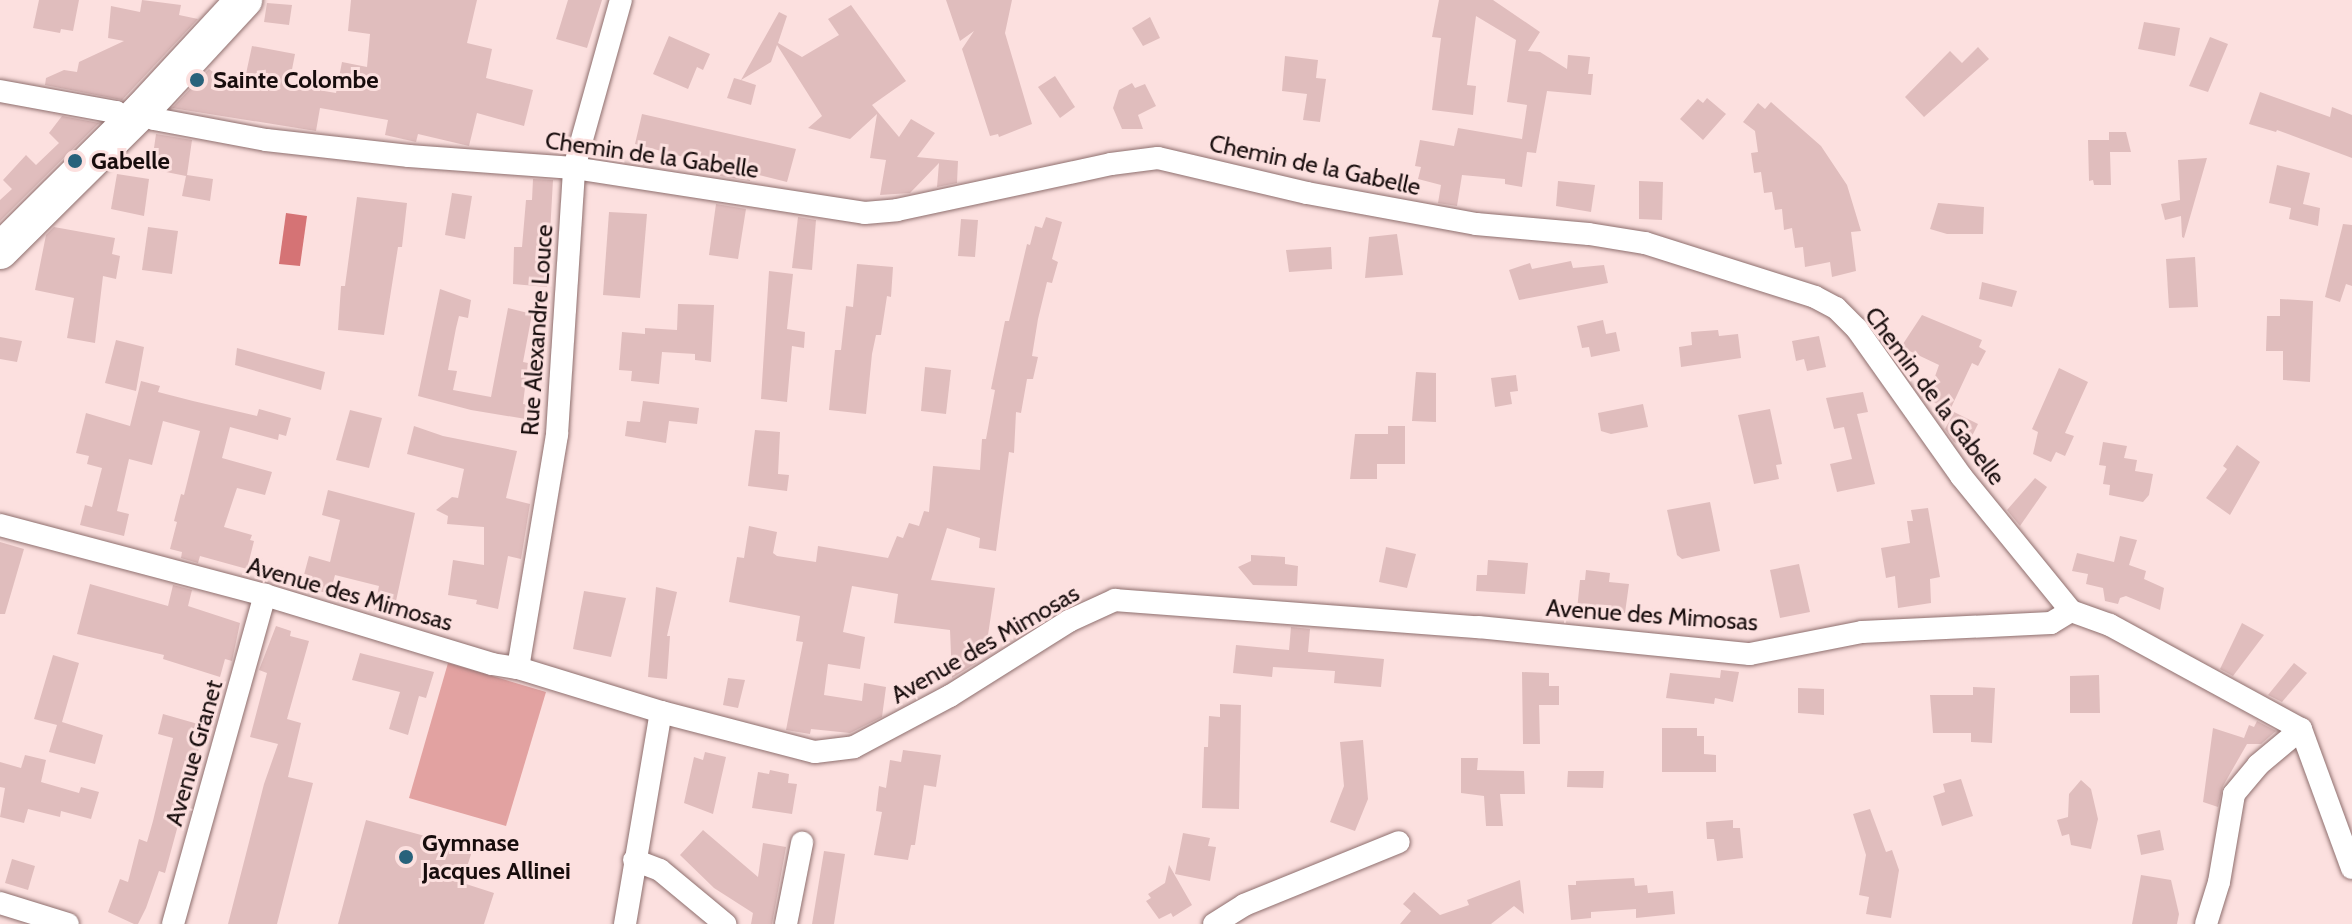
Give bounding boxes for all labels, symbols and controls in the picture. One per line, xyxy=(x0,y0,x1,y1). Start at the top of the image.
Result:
place label: Sainte Colombe xyxy=(213,66,379,94)
marker: Sainte Colombe xyxy=(188,71,206,89)
street label: Chemin de la Gabelle xyxy=(543,126,761,184)
street label: Chemin de la Gabelle xyxy=(1207,129,1423,201)
place label: Gabelle xyxy=(91,147,170,175)
marker: Gabelle xyxy=(66,152,84,170)
street label: Rue Alexandre Louce xyxy=(515,223,559,437)
street label: Chemin de la Gabelle xyxy=(1859,301,2011,491)
street label: Avenue des Mimosas xyxy=(244,551,456,637)
street label: Avenue des Mimosas xyxy=(886,578,1084,710)
street label: Avenue des Mimosas xyxy=(1545,593,1759,637)
street label: Avenue Granet xyxy=(159,677,229,829)
place label: Gymnase Jacques Allinei xyxy=(422,829,571,885)
marker: Gymnase Jacques Allinei xyxy=(397,848,415,866)

